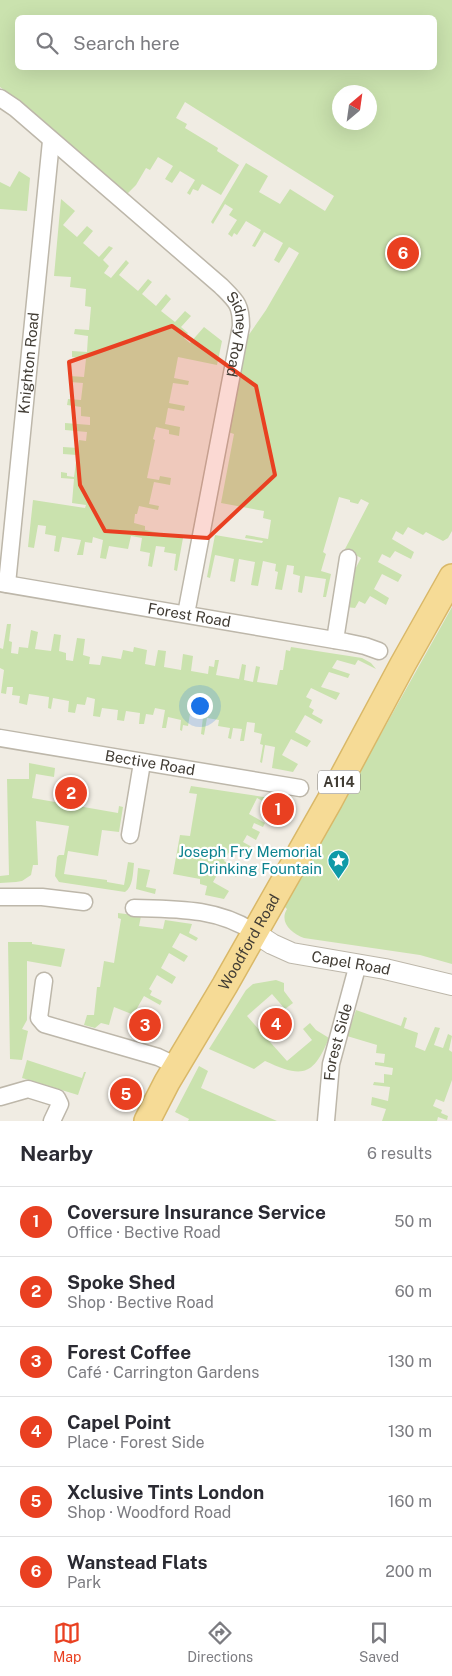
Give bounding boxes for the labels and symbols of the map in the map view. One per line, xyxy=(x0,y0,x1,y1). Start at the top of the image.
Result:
north arrow xyxy=(332,85,377,130)
pin: 6 xyxy=(387,234,419,272)
street label: Sidney Road xyxy=(223,288,251,378)
street label: Knighton Road xyxy=(15,311,42,415)
street label: Forest Road xyxy=(147,599,232,630)
your location xyxy=(187,693,213,719)
street label: Bective Road xyxy=(104,747,196,778)
road number: A114 xyxy=(318,770,360,794)
pin: 2 xyxy=(55,774,87,812)
pin: 1 xyxy=(262,790,294,828)
place label: Joseph Fry Memorial Drinking Fountain xyxy=(178,843,322,877)
place icon: Joseph Fry Memorial Drinking Fountain xyxy=(326,849,350,880)
street label: Woodford Road xyxy=(215,891,283,993)
street label: Capel Road xyxy=(310,948,392,978)
street label: Forest Side xyxy=(321,1001,355,1082)
pin: 4 xyxy=(260,1005,292,1043)
pin: 3 xyxy=(129,1006,161,1044)
pin: 5 xyxy=(110,1075,142,1113)

